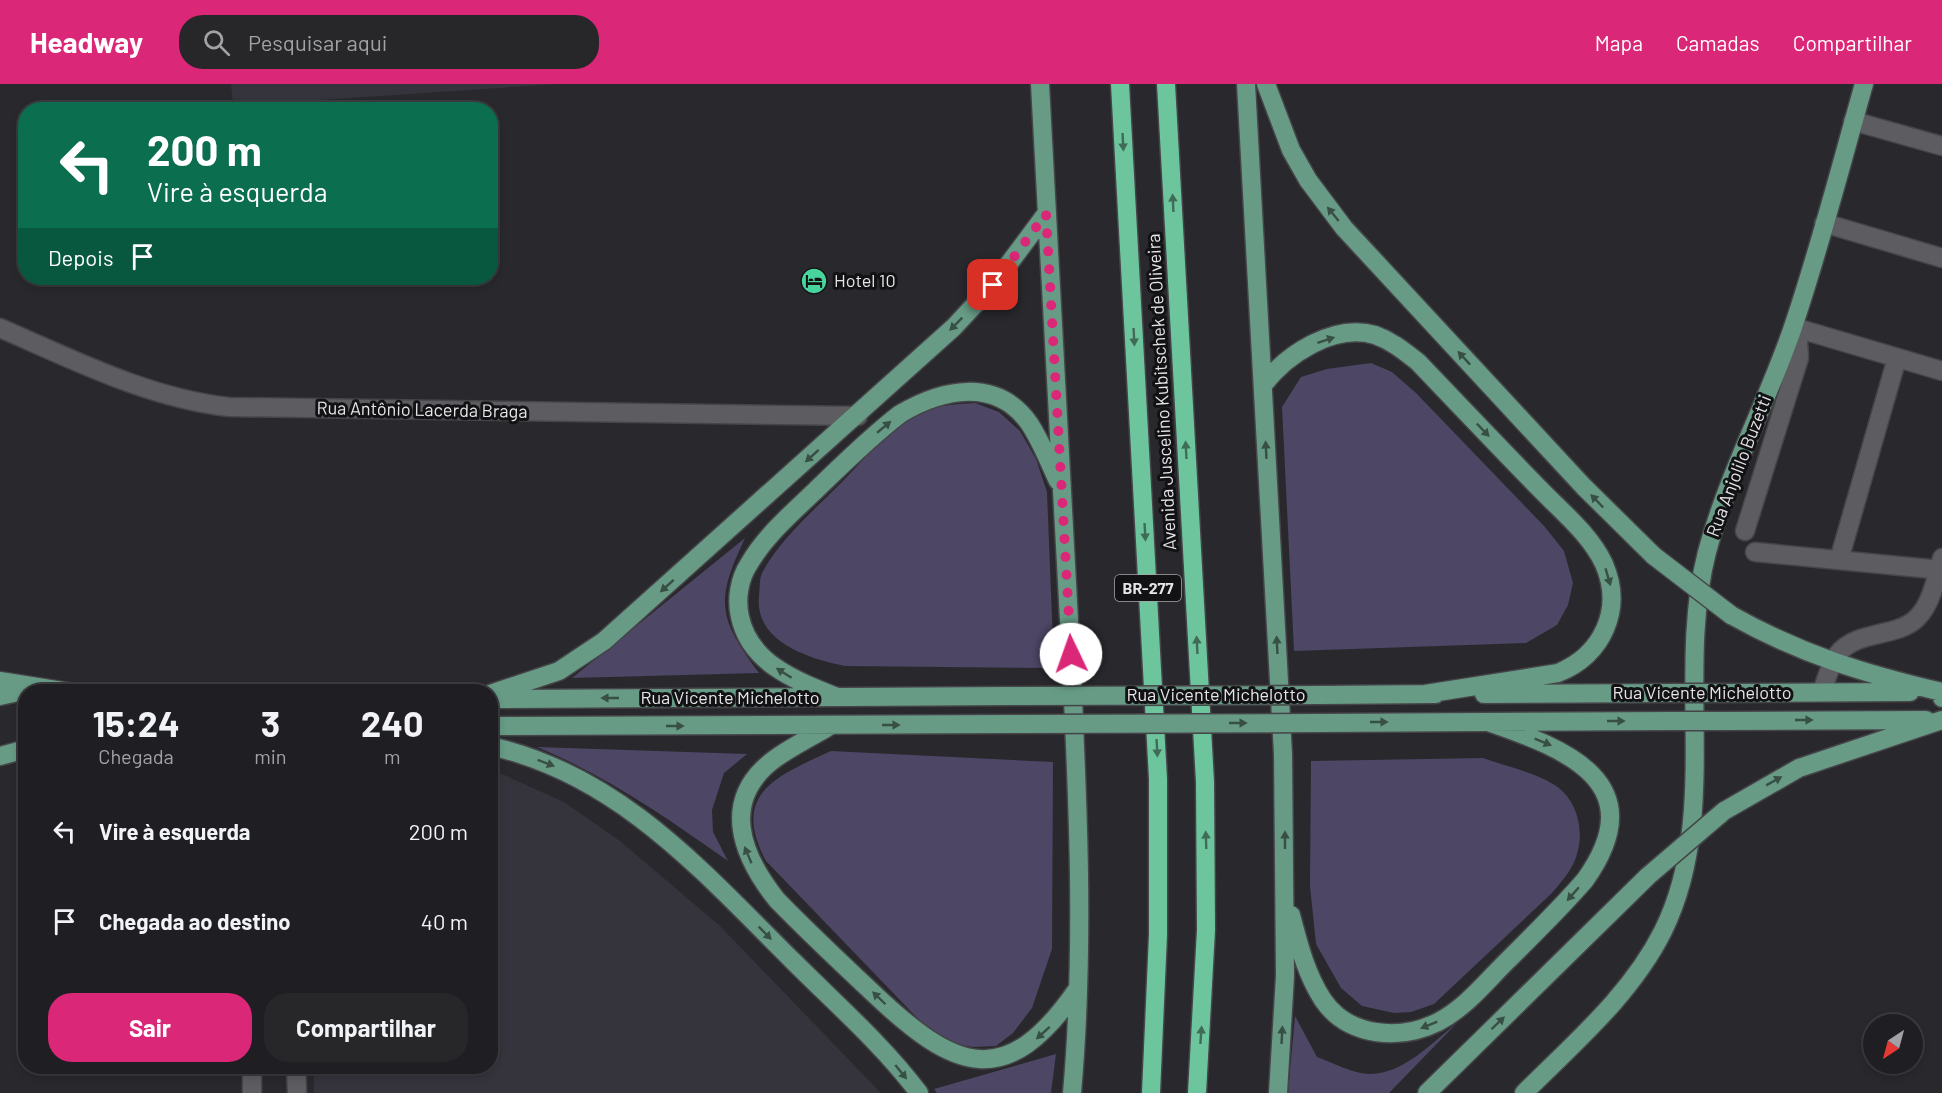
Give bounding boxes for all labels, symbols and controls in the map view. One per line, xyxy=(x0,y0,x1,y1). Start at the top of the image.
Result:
search box xyxy=(179,15,599,69)
text: Headway xyxy=(30,25,143,59)
icon: search xyxy=(200,26,233,59)
text: Pesquisar aqui xyxy=(248,29,387,55)
text: Mapa xyxy=(1595,30,1643,55)
text: Camadas xyxy=(1676,30,1760,55)
text: Compartilhar xyxy=(1793,30,1912,55)
text: 200 m xyxy=(147,124,262,174)
icon: left xyxy=(48,126,126,204)
one-way arrow xyxy=(1119,133,1128,152)
text: Vire à esquerda xyxy=(147,175,328,207)
one-way arrow xyxy=(1168,194,1177,213)
one-way arrow xyxy=(1326,206,1339,222)
street label: Avenida Juscelino Kubitschek de Oliveira xyxy=(1142,233,1180,551)
icon: arrive xyxy=(126,240,159,273)
text: Depois xyxy=(48,244,114,270)
pin xyxy=(967,259,1018,310)
hotel icon: Hotel 10 xyxy=(799,266,829,296)
icon: arrive xyxy=(976,268,1009,301)
place label: Hotel 10 xyxy=(834,269,896,291)
one-way arrow xyxy=(950,317,964,331)
one-way arrow xyxy=(1130,328,1139,347)
one-way arrow xyxy=(1317,334,1335,344)
one-way arrow xyxy=(1458,351,1471,366)
street label: Rua Anjolilo Buzetti xyxy=(1701,391,1775,540)
street label: Rua Antônio Lacerda Braga xyxy=(316,396,528,422)
one-way arrow xyxy=(876,421,892,434)
one-way arrow xyxy=(1476,422,1490,437)
one-way arrow xyxy=(1182,441,1191,460)
one-way arrow xyxy=(1262,441,1271,460)
one-way arrow xyxy=(805,449,820,463)
one-way arrow xyxy=(1590,493,1604,508)
one-way arrow xyxy=(1140,522,1150,541)
one-way arrow xyxy=(1603,568,1613,587)
road number: BR-277 xyxy=(1115,575,1181,601)
one-way arrow xyxy=(660,579,675,592)
position arrow xyxy=(1039,622,1103,686)
one-way arrow xyxy=(1192,635,1202,654)
one-way arrow xyxy=(1272,635,1282,654)
one-way arrow xyxy=(776,667,792,678)
street label: Rua Vicente Michelotto xyxy=(1612,681,1792,703)
street label: Rua Vicente Michelotto xyxy=(1126,683,1306,705)
street label: Rua Vicente Michelotto xyxy=(640,686,820,708)
one-way arrow xyxy=(601,693,620,703)
text: 15:24 xyxy=(92,701,180,744)
text: 3 xyxy=(261,701,280,744)
text: 240 xyxy=(361,701,424,744)
one-way arrow xyxy=(1794,715,1813,725)
one-way arrow xyxy=(1606,716,1625,726)
one-way arrow xyxy=(1369,717,1388,727)
one-way arrow xyxy=(1229,718,1248,728)
one-way arrow xyxy=(881,720,900,729)
one-way arrow xyxy=(665,721,684,730)
one-way arrow xyxy=(1534,737,1552,747)
one-way arrow xyxy=(1152,738,1161,757)
text: Chegada xyxy=(98,744,174,768)
text: min xyxy=(254,744,287,768)
text: m xyxy=(384,744,401,768)
one-way arrow xyxy=(538,758,556,768)
one-way arrow xyxy=(1766,776,1783,786)
icon: left xyxy=(48,815,81,848)
text: Vire à esquerda xyxy=(99,818,250,844)
text: 200 m xyxy=(409,818,468,844)
one-way arrow xyxy=(1202,830,1211,849)
one-way arrow xyxy=(1280,830,1290,849)
one-way arrow xyxy=(743,846,753,864)
one-way arrow xyxy=(1567,886,1580,901)
icon: arrive xyxy=(48,905,81,938)
text: Chegada ao destino xyxy=(99,908,290,934)
text: 40 m xyxy=(421,908,468,934)
one-way arrow xyxy=(757,925,771,939)
one-way arrow xyxy=(871,991,886,1005)
button: Sair xyxy=(48,993,252,1062)
button: Compartilhar xyxy=(264,993,468,1062)
north arrow xyxy=(1863,1014,1923,1074)
map controls xyxy=(1863,1014,1923,1074)
one-way arrow xyxy=(1491,1016,1505,1030)
one-way arrow xyxy=(1420,1020,1438,1030)
one-way arrow xyxy=(1196,1025,1206,1044)
one-way arrow xyxy=(1278,1025,1287,1044)
one-way arrow xyxy=(1036,1026,1051,1040)
one-way arrow xyxy=(895,1064,907,1079)

